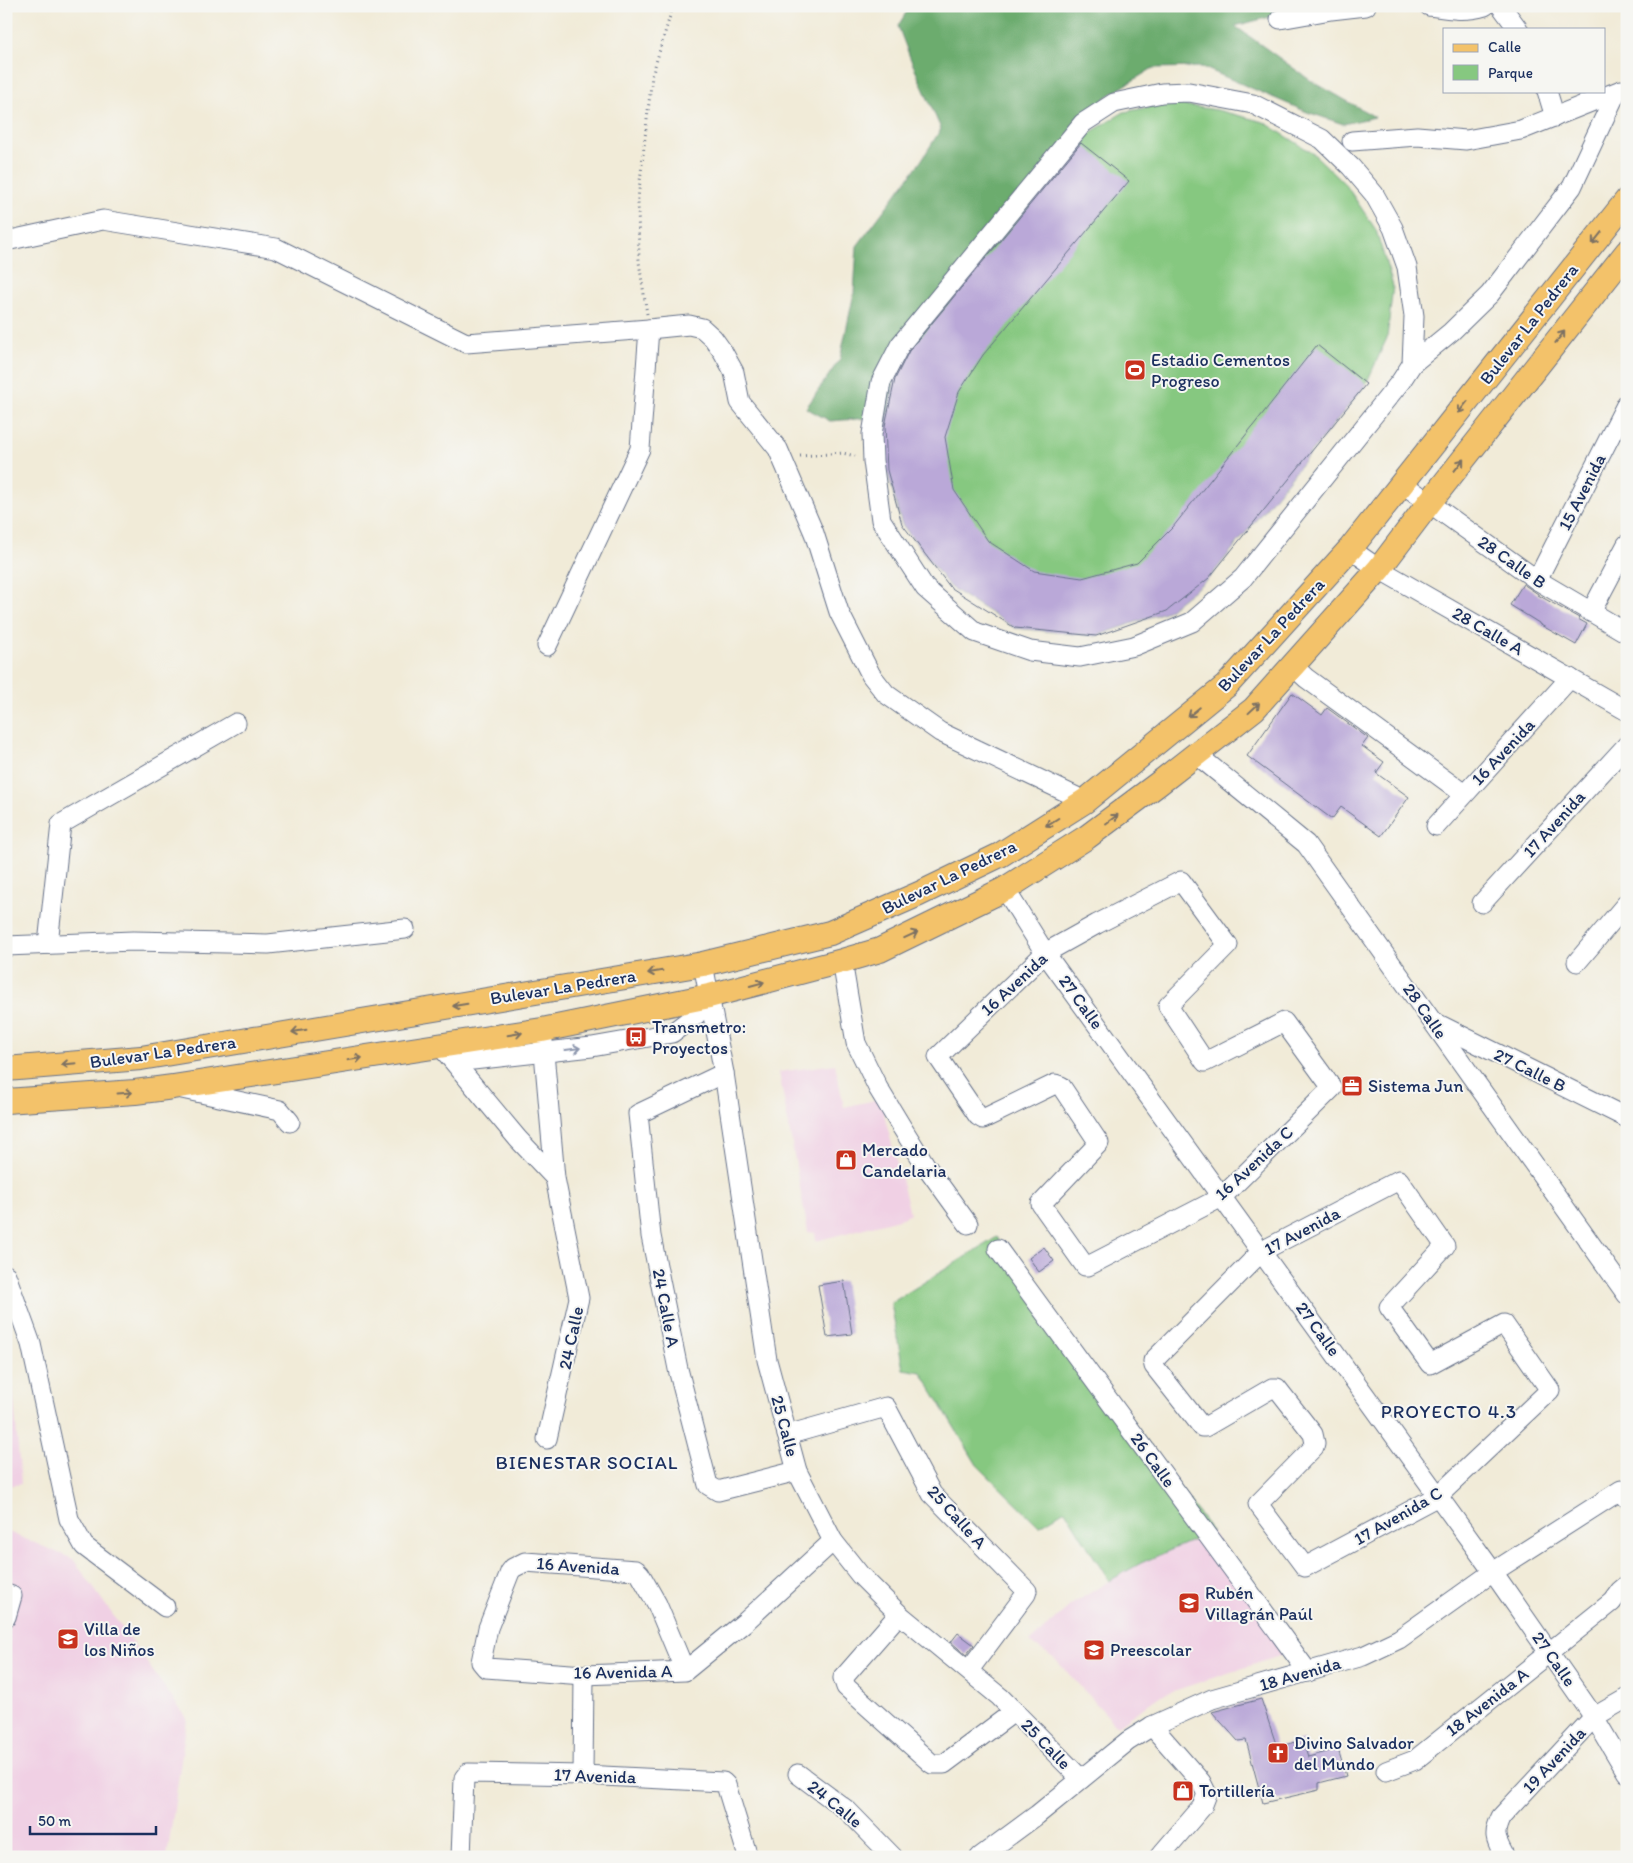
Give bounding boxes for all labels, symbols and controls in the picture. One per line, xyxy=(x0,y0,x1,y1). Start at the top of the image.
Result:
legend xyxy=(1443,28,1606,92)
text: Calle xyxy=(1488,38,1521,56)
text: Parque xyxy=(1488,64,1533,82)
one-way arrow xyxy=(1591,231,1602,244)
street label: Bulevar La Pedrera xyxy=(1475,259,1583,389)
one-way arrow xyxy=(1554,331,1565,344)
place label: Estadio Cementos Progreso xyxy=(1151,349,1290,392)
sports icon: Estadio Cementos Progreso xyxy=(1123,358,1147,382)
one-way arrow xyxy=(1458,400,1469,413)
street label: 15 Avenida xyxy=(1553,449,1611,534)
one-way arrow xyxy=(1453,459,1464,472)
street label: 28 Calle B xyxy=(1474,530,1550,594)
street label: Bulevar La Pedrera xyxy=(1213,573,1330,696)
street label: 28 Calle A xyxy=(1448,602,1528,660)
one-way arrow xyxy=(1247,702,1260,714)
one-way arrow xyxy=(1188,707,1201,718)
street label: 16 Avenida xyxy=(1466,714,1540,790)
street label: 17 Avenida xyxy=(1518,785,1590,862)
one-way arrow xyxy=(1105,813,1118,824)
one-way arrow xyxy=(1046,817,1060,827)
street label: Bulevar La Pedrera xyxy=(878,835,1021,919)
one-way arrow xyxy=(903,930,918,939)
street label: 16 Avenida xyxy=(976,947,1052,1021)
street label: Bulevar La Pedrera xyxy=(488,965,638,1009)
one-way arrow xyxy=(647,967,663,977)
street label: 27 Calle xyxy=(1054,970,1108,1034)
one-way arrow xyxy=(748,978,764,988)
street label: 28 Calle xyxy=(1398,979,1452,1043)
one-way arrow xyxy=(452,1000,468,1010)
place label: Transmetro: Proyectos xyxy=(652,1016,746,1059)
bus stop icon: Transmetro: Proyectos xyxy=(624,1025,648,1049)
one-way arrow xyxy=(292,1027,308,1037)
one-way arrow xyxy=(507,1029,523,1039)
street label: Bulevar La Pedrera xyxy=(88,1031,238,1073)
street label: 27 Calle B xyxy=(1490,1043,1570,1097)
one-way arrow xyxy=(565,1044,581,1054)
one-way arrow xyxy=(346,1054,362,1064)
one-way arrow xyxy=(62,1059,78,1068)
office icon: Sistema Jun xyxy=(1340,1074,1364,1098)
place label: Sistema Jun xyxy=(1368,1075,1463,1097)
one-way arrow xyxy=(116,1088,132,1098)
street label: 16 Avenida C xyxy=(1210,1121,1298,1205)
place label: Mercado Candelaria xyxy=(862,1139,946,1182)
shop icon: Mercado Candelaria xyxy=(834,1148,858,1172)
street label: 17 Avenida xyxy=(1260,1202,1344,1260)
street label: 24 Calle A xyxy=(648,1267,684,1350)
street label: 27 Calle xyxy=(1291,1297,1345,1361)
street label: 24 Calle xyxy=(554,1304,588,1372)
street label: 25 Calle xyxy=(766,1393,804,1459)
district label: PROYECTO 4.3 xyxy=(1381,1400,1517,1423)
street label: 26 Calle xyxy=(1126,1428,1180,1492)
district label: BIENESTAR SOCIAL xyxy=(496,1451,678,1474)
street label: 25 Calle A xyxy=(923,1481,992,1554)
street label: 17 Avenida C xyxy=(1350,1482,1446,1550)
street label: 16 Avenida xyxy=(536,1552,621,1580)
place label: Rubén Villagrán Paúl xyxy=(1205,1582,1313,1625)
school or university icon: Rubén Villagrán Paúl xyxy=(1177,1591,1201,1615)
place label: Villa de los Niños xyxy=(84,1618,155,1661)
school or university icon: Villa de los Niños xyxy=(56,1627,80,1651)
street label: 27 Calle xyxy=(1527,1627,1581,1691)
school or university icon: Preescolar xyxy=(1082,1638,1106,1662)
place label: Preescolar xyxy=(1110,1639,1192,1661)
street label: 18 Avenida xyxy=(1257,1652,1344,1696)
street label: 16 Avenida A xyxy=(573,1660,673,1684)
street label: 18 Avenida A xyxy=(1441,1662,1533,1741)
street label: 25 Calle xyxy=(1016,1714,1076,1774)
street label: 19 Avenida xyxy=(1518,1722,1591,1798)
place label: Divino Salvador del Mundo xyxy=(1294,1732,1415,1775)
church icon: Divino Salvador del Mundo xyxy=(1266,1741,1290,1765)
street label: 17 Avenida xyxy=(553,1764,637,1788)
street label: 24 Calle xyxy=(803,1775,867,1833)
shop icon: Tortillería xyxy=(1171,1779,1195,1803)
place label: Tortillería xyxy=(1199,1780,1275,1802)
scale bar xyxy=(30,1803,156,1835)
text: 50 m xyxy=(38,1812,71,1830)

